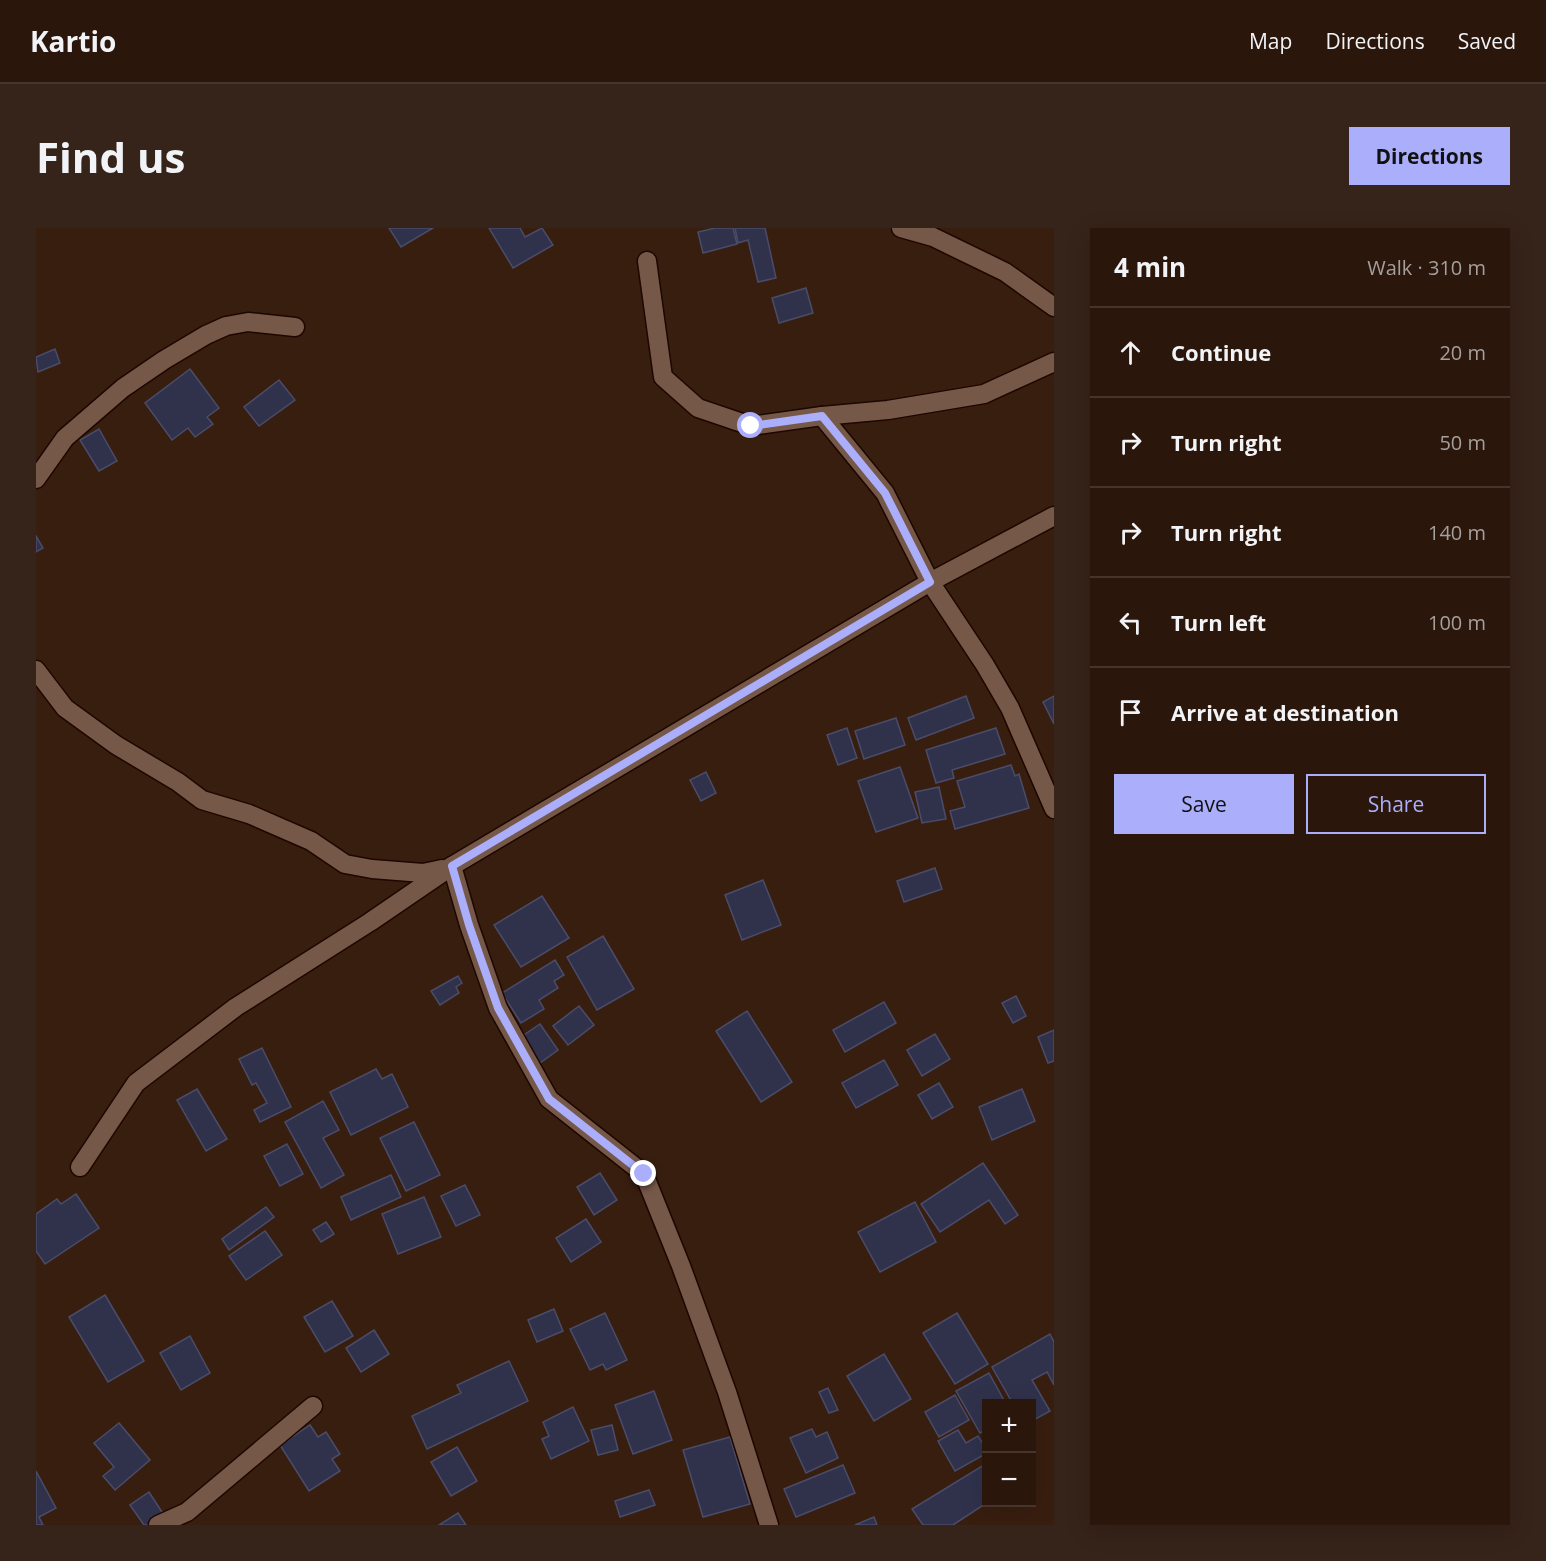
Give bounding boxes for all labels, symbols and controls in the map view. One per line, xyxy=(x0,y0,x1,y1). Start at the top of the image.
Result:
text: Kartio xyxy=(30,22,116,60)
text: Map xyxy=(1249,27,1292,55)
text: Directions xyxy=(1325,27,1425,55)
text: Saved xyxy=(1458,27,1516,55)
button: Directions xyxy=(1349,127,1510,185)
text: Find us xyxy=(36,128,185,185)
text: 4 min xyxy=(1114,249,1186,285)
text: Walk · 310 m xyxy=(1367,254,1486,281)
icon: ahead xyxy=(1114,336,1147,369)
text: Continue xyxy=(1171,337,1271,367)
text: 20 m xyxy=(1439,339,1486,366)
route start xyxy=(737,412,763,438)
icon: right xyxy=(1114,426,1147,459)
text: Turn right xyxy=(1171,427,1282,457)
text: 50 m xyxy=(1439,429,1486,456)
icon: right xyxy=(1114,516,1147,549)
text: Turn right xyxy=(1171,517,1282,547)
text: 140 m xyxy=(1428,519,1486,546)
icon: left xyxy=(1114,606,1147,639)
text: Turn left xyxy=(1171,607,1266,637)
text: 100 m xyxy=(1428,609,1486,636)
icon: arrive xyxy=(1114,696,1147,729)
text: Arrive at destination xyxy=(1171,697,1399,727)
button: Save xyxy=(1114,774,1294,834)
button: Share xyxy=(1306,774,1486,834)
route end xyxy=(630,1160,656,1186)
map controls xyxy=(982,1399,1036,1507)
button: + xyxy=(982,1399,1036,1453)
button: − xyxy=(982,1453,1036,1507)

